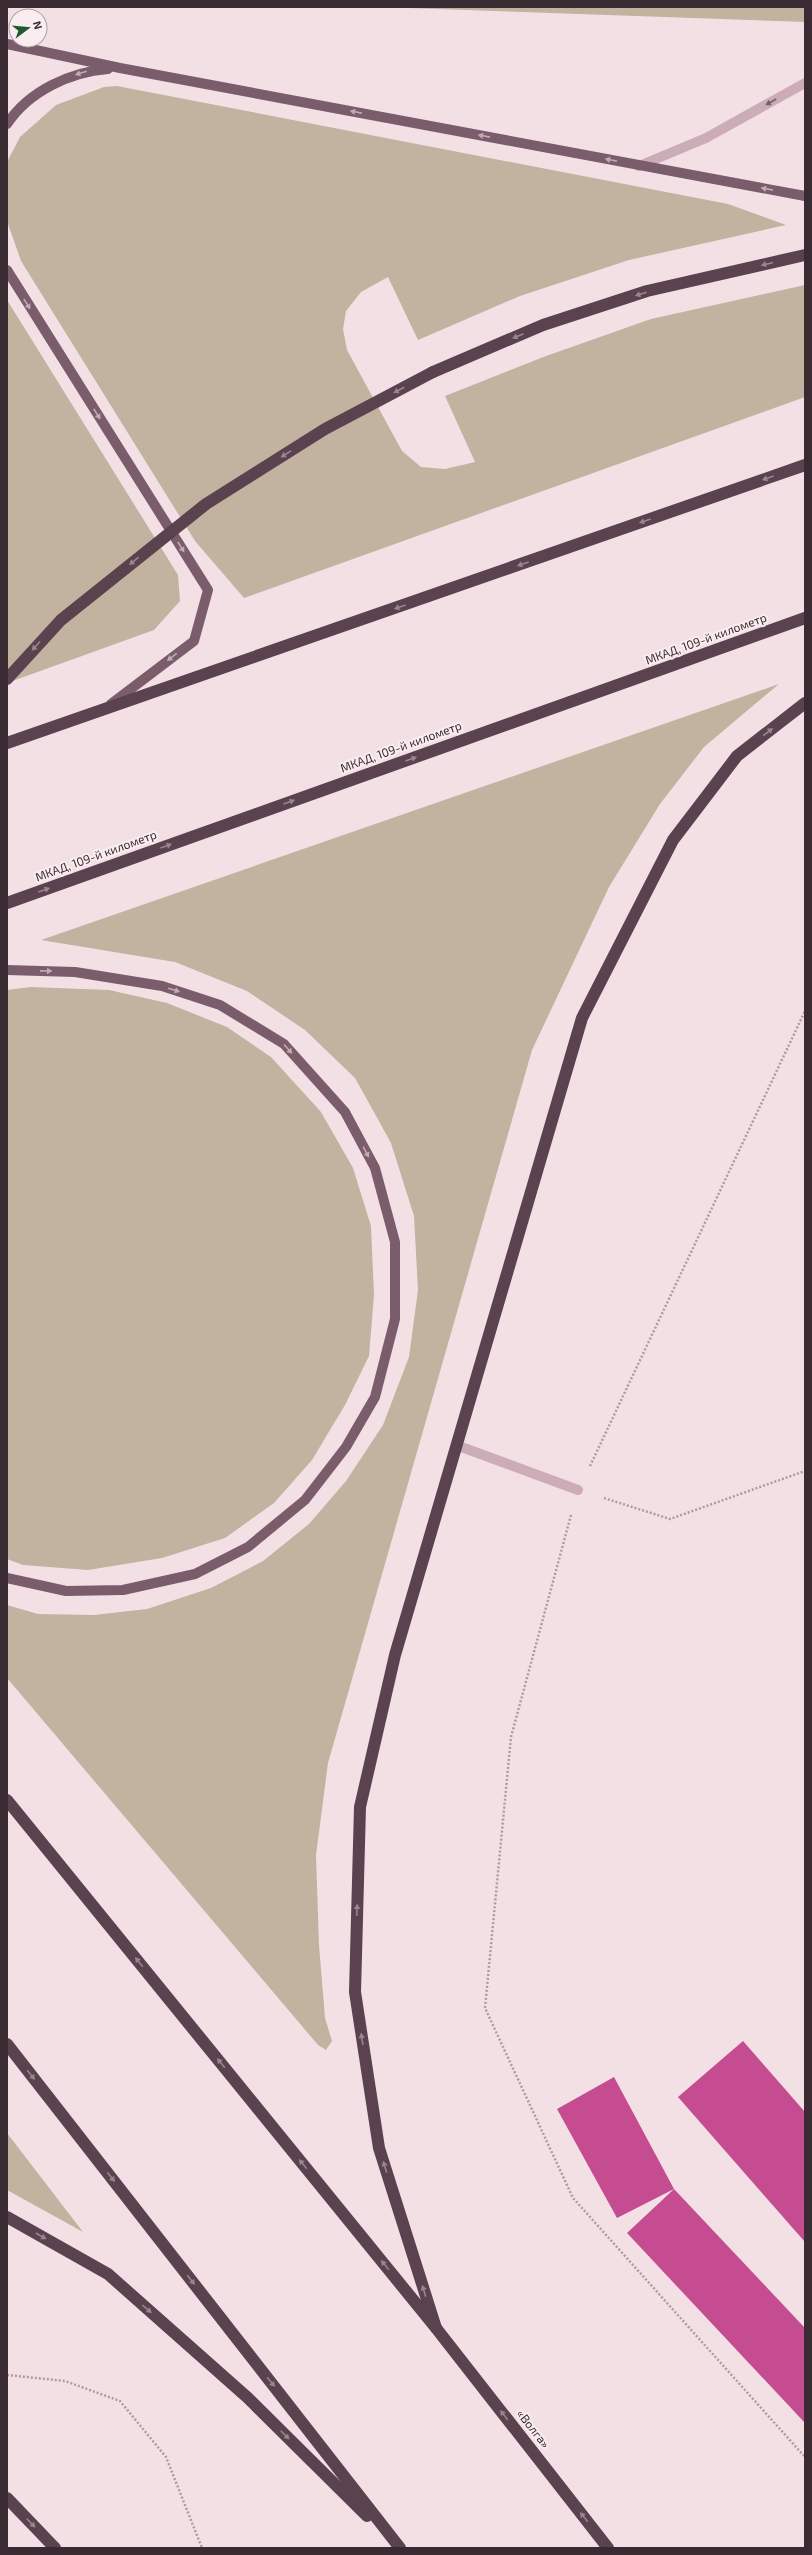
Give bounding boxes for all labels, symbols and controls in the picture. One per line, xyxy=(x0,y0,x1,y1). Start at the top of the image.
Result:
north arrow xyxy=(8,8,48,48)
text: N xyxy=(31,19,45,31)
one-way arrow xyxy=(75,70,87,76)
one-way arrow xyxy=(765,99,777,106)
one-way arrow xyxy=(350,109,362,115)
one-way arrow xyxy=(477,133,490,139)
one-way arrow xyxy=(605,157,617,163)
one-way arrow xyxy=(761,186,773,192)
one-way arrow xyxy=(761,261,773,267)
one-way arrow xyxy=(634,291,646,297)
one-way arrow xyxy=(24,298,31,309)
one-way arrow xyxy=(511,333,523,339)
one-way arrow xyxy=(393,387,404,393)
one-way arrow xyxy=(93,408,100,420)
one-way arrow xyxy=(280,450,291,458)
one-way arrow xyxy=(762,475,774,481)
one-way arrow xyxy=(639,518,651,524)
one-way arrow xyxy=(177,541,184,553)
one-way arrow xyxy=(129,557,139,566)
one-way arrow xyxy=(516,561,528,567)
one-way arrow xyxy=(394,604,406,610)
street label: МКАД, 109-й километр xyxy=(643,610,768,667)
one-way arrow xyxy=(32,641,41,652)
one-way arrow xyxy=(167,653,178,662)
street label: МКАД, 109-й километр xyxy=(338,718,463,775)
one-way arrow xyxy=(763,727,774,736)
one-way arrow xyxy=(406,755,418,761)
one-way arrow xyxy=(283,799,295,805)
street label: МКАД, 109-й километр xyxy=(33,827,158,884)
one-way arrow xyxy=(161,843,173,849)
one-way arrow xyxy=(38,886,50,892)
one-way arrow xyxy=(40,968,53,974)
one-way arrow xyxy=(169,987,181,993)
one-way arrow xyxy=(284,1044,293,1055)
one-way arrow xyxy=(363,1146,370,1158)
one-way arrow xyxy=(354,1903,360,1916)
one-way arrow xyxy=(134,1957,143,1968)
one-way arrow xyxy=(359,2033,365,2045)
one-way arrow xyxy=(216,2058,225,2069)
one-way arrow xyxy=(27,2069,35,2080)
one-way arrow xyxy=(298,2159,307,2170)
one-way arrow xyxy=(382,2160,388,2172)
one-way arrow xyxy=(107,2172,115,2183)
one-way arrow xyxy=(35,2233,47,2240)
one-way arrow xyxy=(380,2260,389,2271)
one-way arrow xyxy=(186,2274,195,2285)
one-way arrow xyxy=(421,2284,427,2296)
one-way arrow xyxy=(142,2305,153,2314)
one-way arrow xyxy=(266,2377,275,2388)
street label: «Волга» xyxy=(514,2406,553,2450)
one-way arrow xyxy=(499,2409,508,2420)
one-way arrow xyxy=(280,2430,290,2440)
one-way arrow xyxy=(579,2512,588,2523)
one-way arrow xyxy=(26,2518,36,2528)

